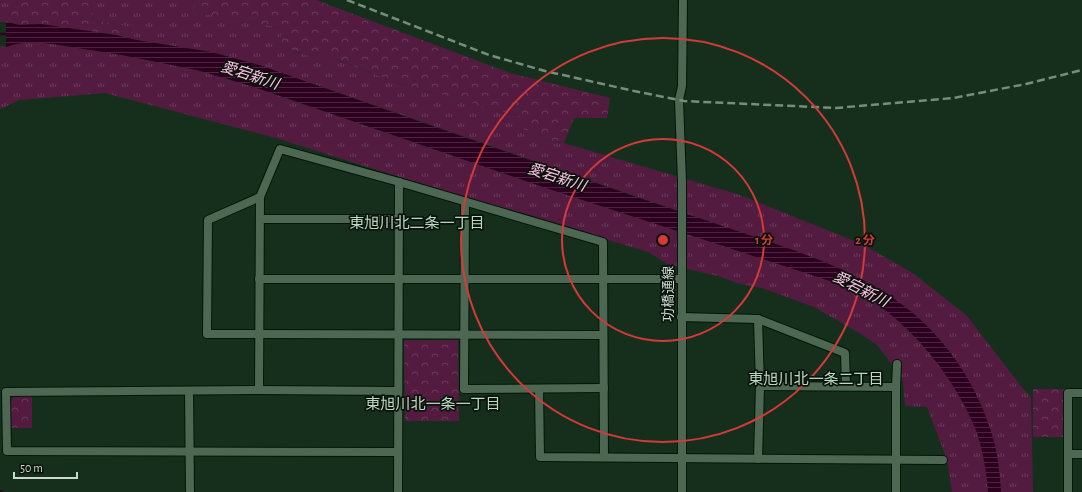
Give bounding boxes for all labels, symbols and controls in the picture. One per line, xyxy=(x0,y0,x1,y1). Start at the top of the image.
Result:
water label: 愛宕新川 xyxy=(219,58,283,92)
water label: 愛宕新川 xyxy=(526,160,590,194)
district label: 東旭川北二条一丁目 xyxy=(349,214,485,231)
centre of rings xyxy=(656,233,670,247)
text: 1 分 xyxy=(755,234,773,246)
text: 2 分 xyxy=(855,234,875,246)
street label: 功橋通線 xyxy=(661,266,676,322)
water label: 愛宕新川 xyxy=(831,268,893,311)
district label: 東旭川北一条二丁目 xyxy=(748,370,884,387)
district label: 東旭川北一条一丁目 xyxy=(365,395,501,412)
scale bar xyxy=(14,454,77,480)
text: 50 m xyxy=(20,462,43,474)

